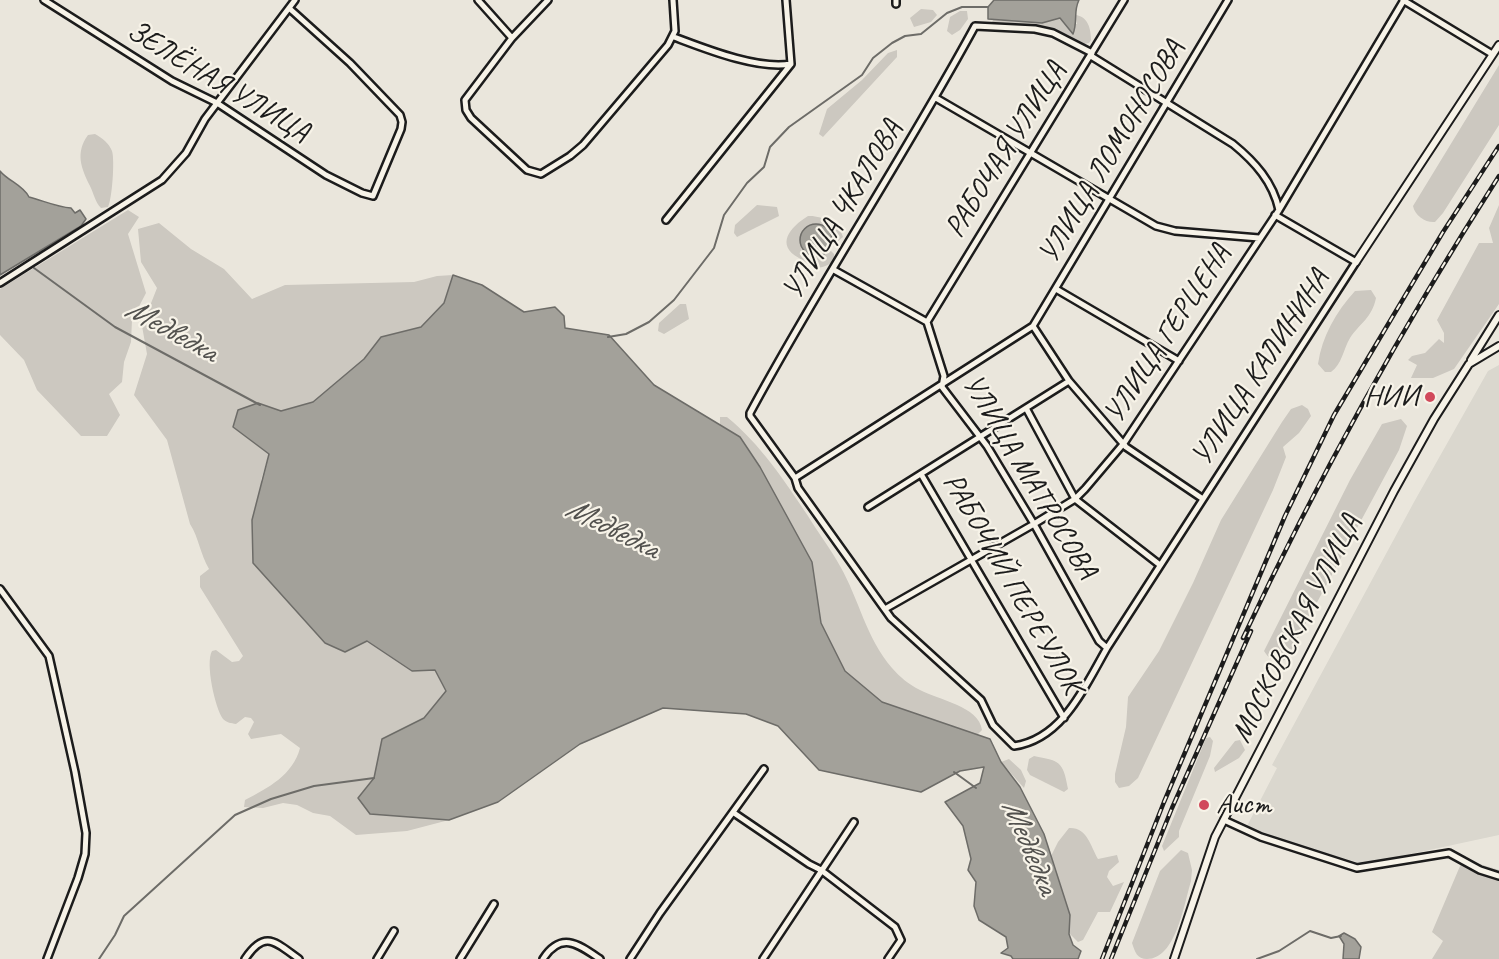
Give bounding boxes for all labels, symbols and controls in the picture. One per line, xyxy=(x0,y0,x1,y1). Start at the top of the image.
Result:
street label: ЗЕЛЁНАЯ УЛИЦА xyxy=(120,13,316,151)
street label: УЛИЦА ЛОМОНОСОВА xyxy=(1031,34,1193,270)
street label: РАБОЧАЯ УЛИЦА xyxy=(938,56,1074,244)
street label: УЛИЦА ЧКАЛОВА xyxy=(775,114,911,306)
street label: УЛИЦА ГЕРЦЕНА xyxy=(1097,238,1239,430)
street label: УЛИЦА КАЛИНИНА xyxy=(1184,263,1338,473)
water label: Медведка xyxy=(118,290,224,372)
street label: УЛИЦА МАТРОСОВА xyxy=(954,368,1104,586)
place label: НИИ xyxy=(1364,379,1418,415)
marker: НИИ xyxy=(1423,390,1437,404)
street label: РАБОЧИЙ ПЕРЕУЛОК xyxy=(934,467,1090,701)
water label: Медведка xyxy=(559,489,665,569)
street label: МОСКОВСКАЯ УЛИЦА xyxy=(1224,509,1370,749)
place label: Аист xyxy=(1216,787,1271,823)
water label: Медведка xyxy=(992,794,1066,900)
marker: Аист xyxy=(1197,798,1211,812)

